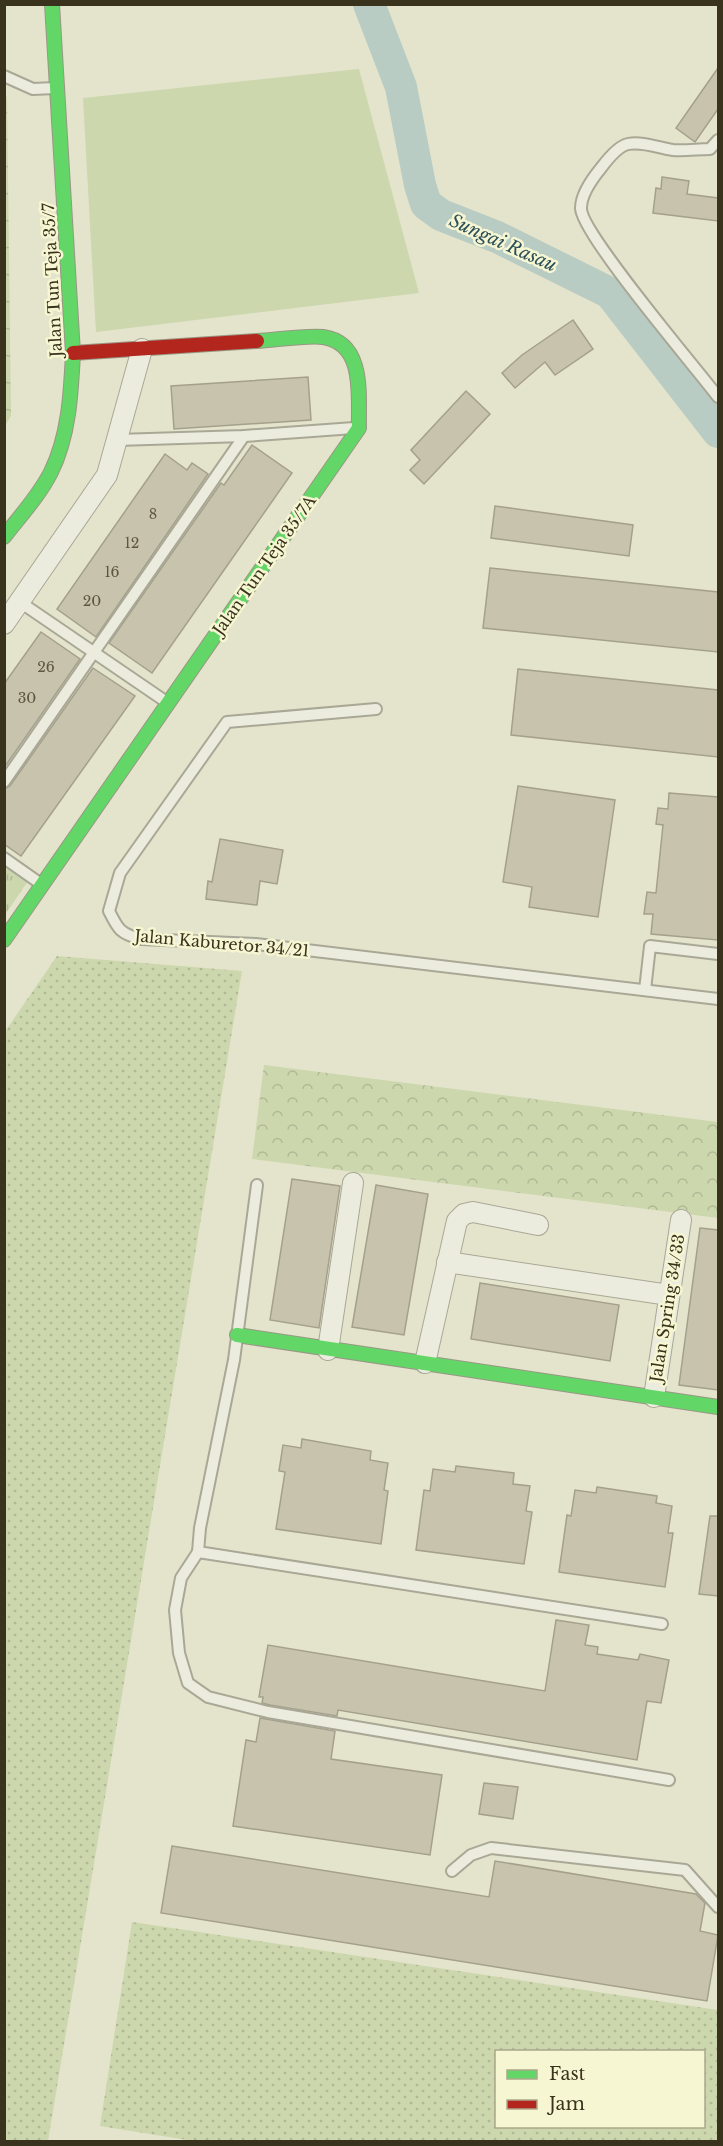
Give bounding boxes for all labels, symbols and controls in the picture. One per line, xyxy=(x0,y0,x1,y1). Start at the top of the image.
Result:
street label: Jalan Tun Teja 35/7 xyxy=(38,201,66,360)
water label: Sungai Rasau xyxy=(446,210,560,277)
street label: Jalan Tun Teja 35/7A xyxy=(207,491,320,640)
house number: 8 xyxy=(149,505,157,523)
house number: 12 xyxy=(125,534,139,552)
house number: 16 xyxy=(104,563,120,581)
house number: 20 xyxy=(83,592,101,610)
house number: 26 xyxy=(37,658,55,676)
house number: 30 xyxy=(18,689,36,707)
street label: Jalan Kaburetor 34/21 xyxy=(132,925,310,961)
street label: Jalan Spring 34/33 xyxy=(645,1232,689,1386)
legend xyxy=(495,2050,705,2128)
text: Fast xyxy=(549,2063,586,2085)
text: Jam xyxy=(547,2093,585,2115)

